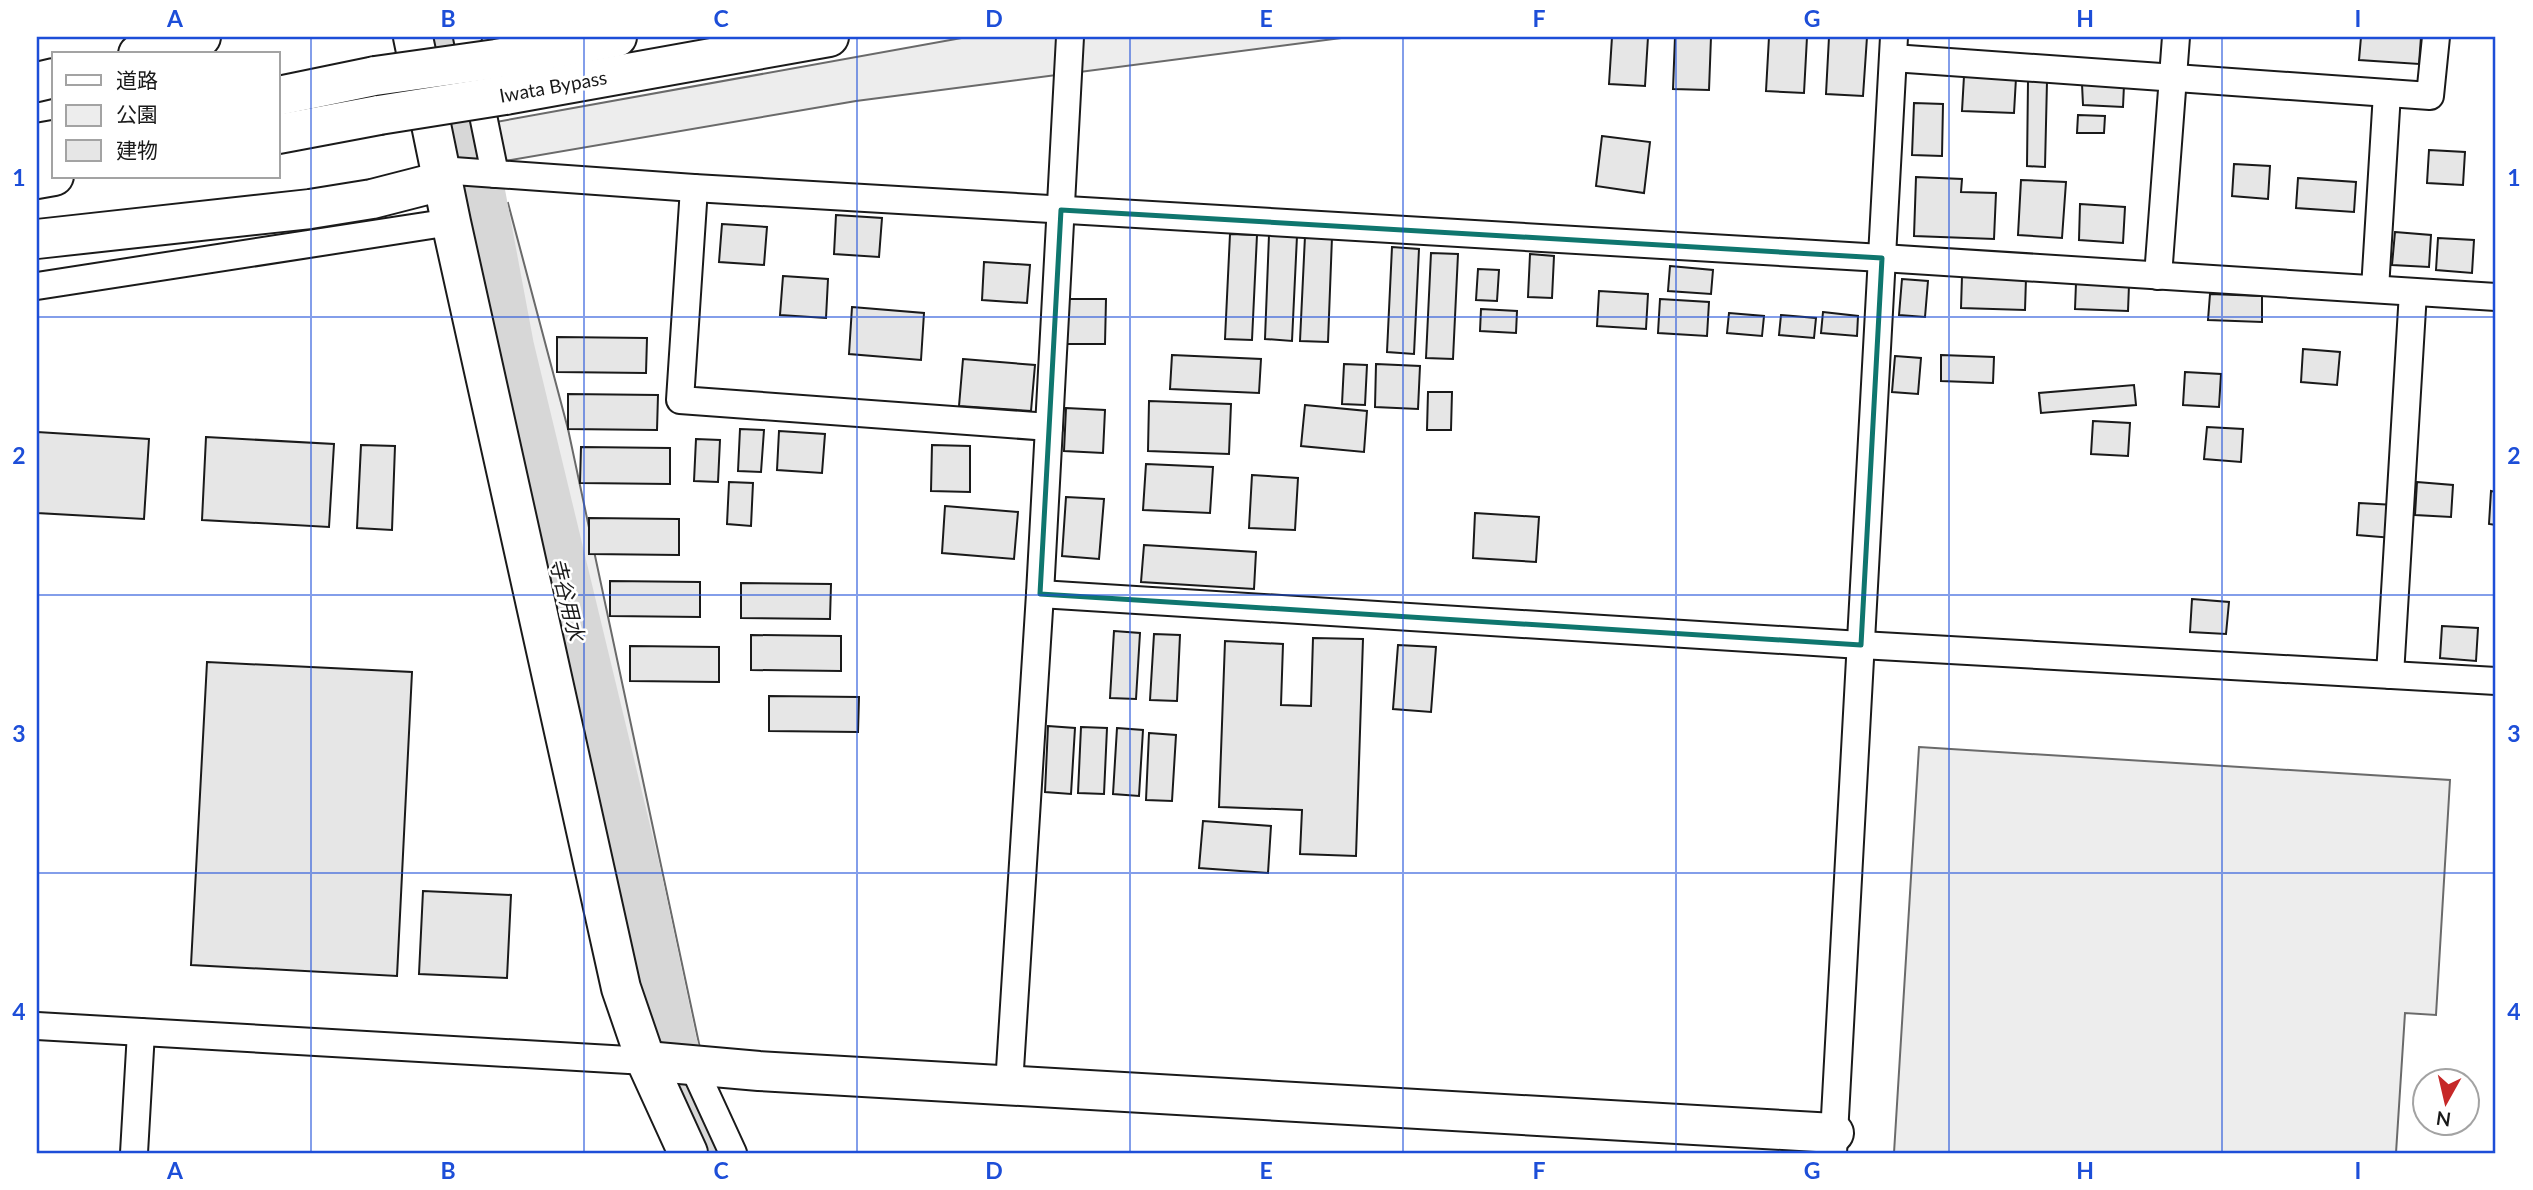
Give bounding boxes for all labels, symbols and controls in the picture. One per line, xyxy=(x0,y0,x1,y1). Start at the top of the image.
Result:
text: A xyxy=(166,4,184,32)
text: B xyxy=(440,4,456,32)
text: C xyxy=(713,4,729,32)
text: D xyxy=(985,4,1003,32)
text: E xyxy=(1259,4,1273,32)
text: F xyxy=(1532,4,1546,32)
text: G xyxy=(1804,4,1820,32)
text: H xyxy=(2076,4,2094,32)
text: I xyxy=(2355,4,2361,32)
legend xyxy=(52,52,280,178)
street label: Iwata Bypass xyxy=(497,65,609,107)
text: 道路 xyxy=(116,67,158,92)
text: 公園 xyxy=(116,101,158,126)
text: 建物 xyxy=(116,137,158,162)
text: 1 xyxy=(12,163,26,191)
text: 1 xyxy=(2507,163,2521,191)
text: 2 xyxy=(12,441,26,469)
text: 2 xyxy=(2507,441,2521,469)
water label: 寺谷用水 xyxy=(546,555,591,645)
text: 3 xyxy=(12,719,26,747)
text: 3 xyxy=(2507,719,2521,747)
text: 4 xyxy=(12,997,26,1025)
text: 4 xyxy=(2507,997,2521,1025)
north arrow xyxy=(2410,1068,2480,1138)
text: N xyxy=(2435,1107,2452,1132)
text: A xyxy=(166,1156,184,1184)
text: B xyxy=(440,1156,456,1184)
text: C xyxy=(713,1156,729,1184)
text: D xyxy=(985,1156,1003,1184)
text: E xyxy=(1259,1156,1273,1184)
text: F xyxy=(1532,1156,1546,1184)
text: G xyxy=(1804,1156,1820,1184)
text: H xyxy=(2076,1156,2094,1184)
text: I xyxy=(2355,1156,2361,1184)

